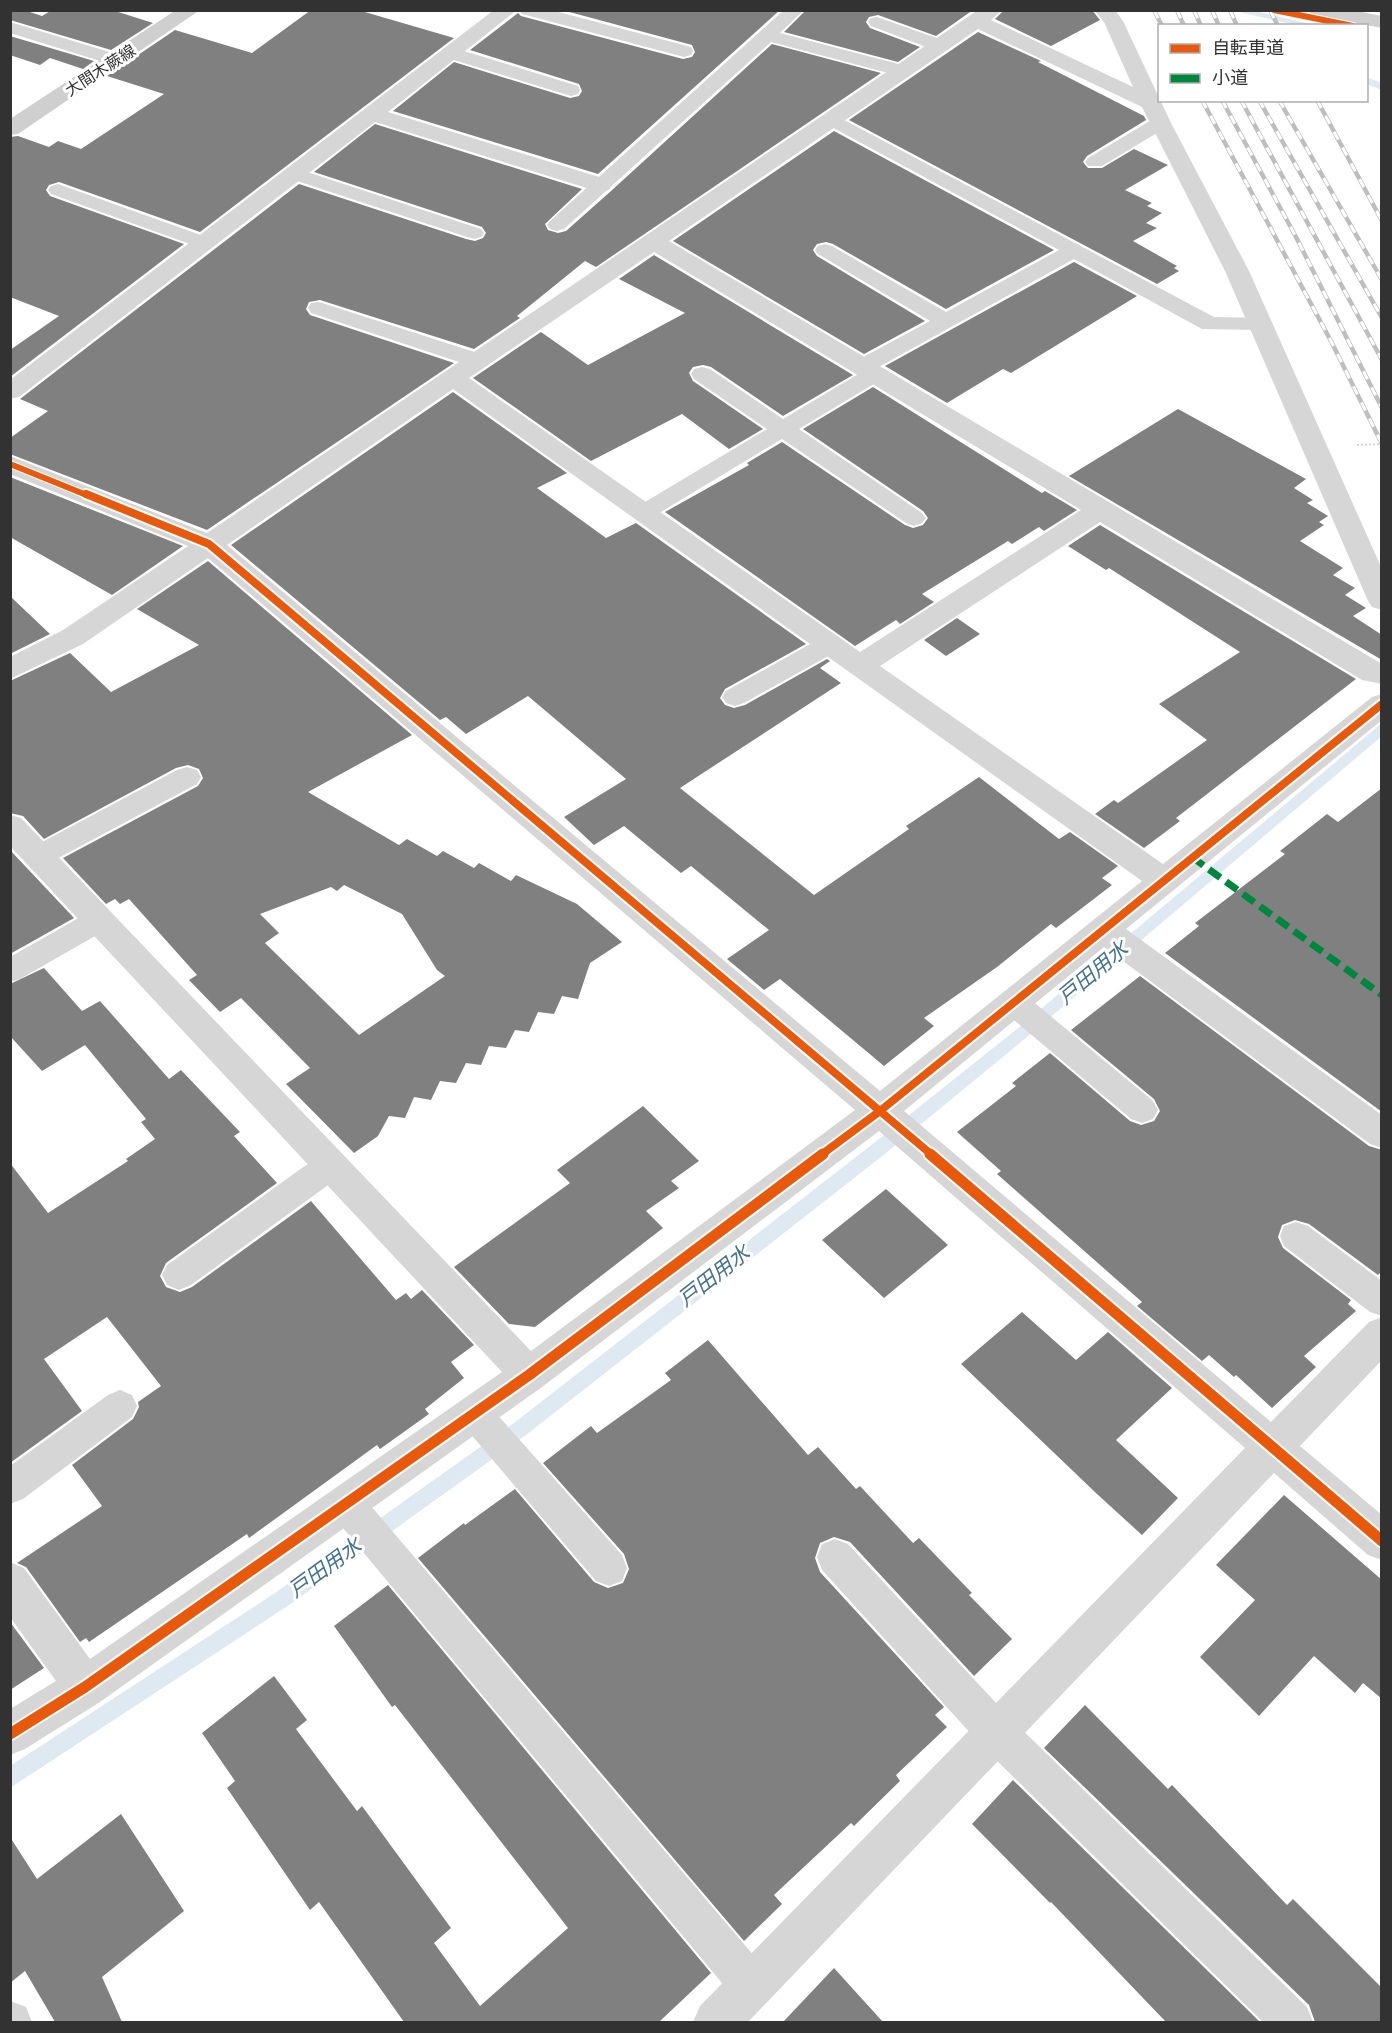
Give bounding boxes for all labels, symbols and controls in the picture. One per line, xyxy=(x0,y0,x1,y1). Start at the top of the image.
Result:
legend xyxy=(1158,24,1368,102)
text: 自転車道 xyxy=(1212,37,1284,59)
street label: 大間木蕨線 xyxy=(62,41,139,100)
text: 小道 xyxy=(1212,67,1248,89)
water label: 戸田用水 xyxy=(1052,935,1134,1009)
water label: 戸田用水 xyxy=(673,1239,756,1311)
water label: 戸田用水 xyxy=(283,1532,368,1602)

